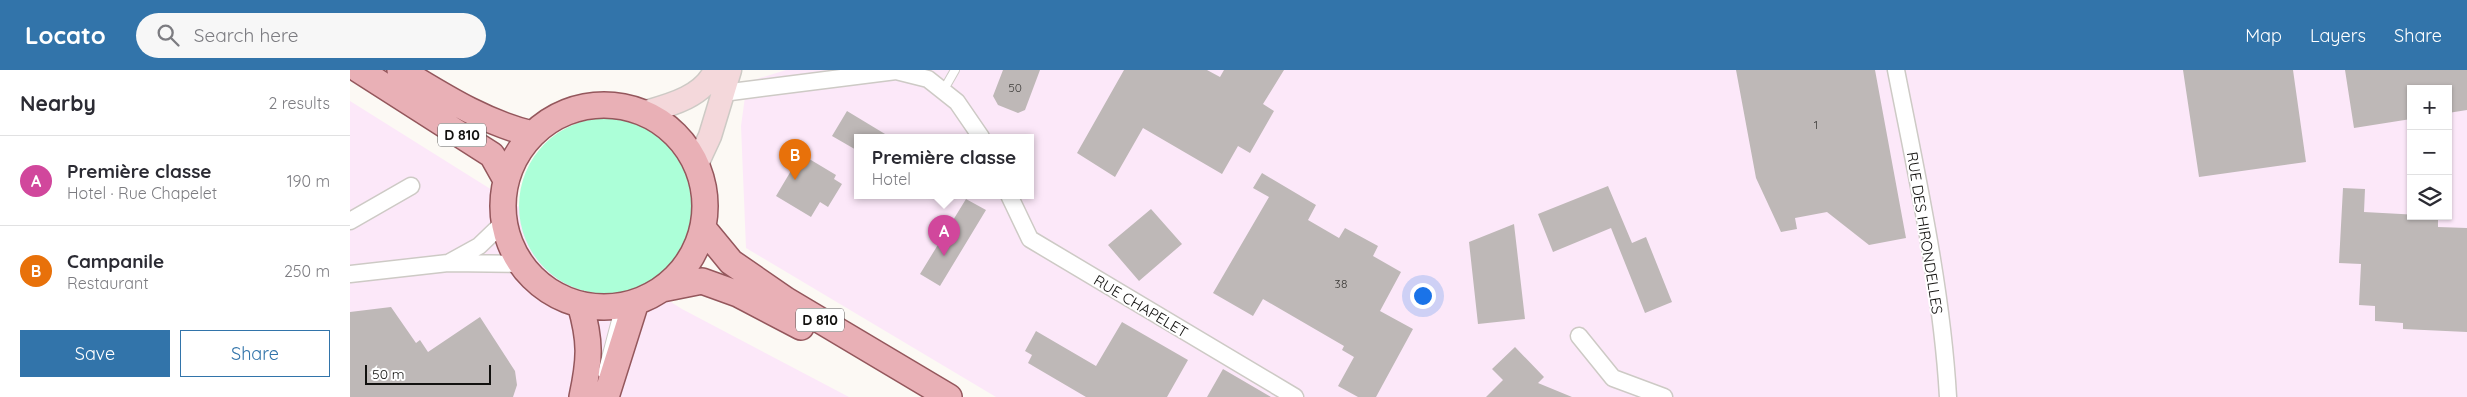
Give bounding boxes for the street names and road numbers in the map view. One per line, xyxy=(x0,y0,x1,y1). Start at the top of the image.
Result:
road number: D 810 xyxy=(438,124,486,146)
street label: RUE DES HIRONDELLES xyxy=(1903,150,1947,316)
street label: RUE CHAPELET xyxy=(1090,270,1192,342)
road number: D 810 xyxy=(796,308,844,332)

